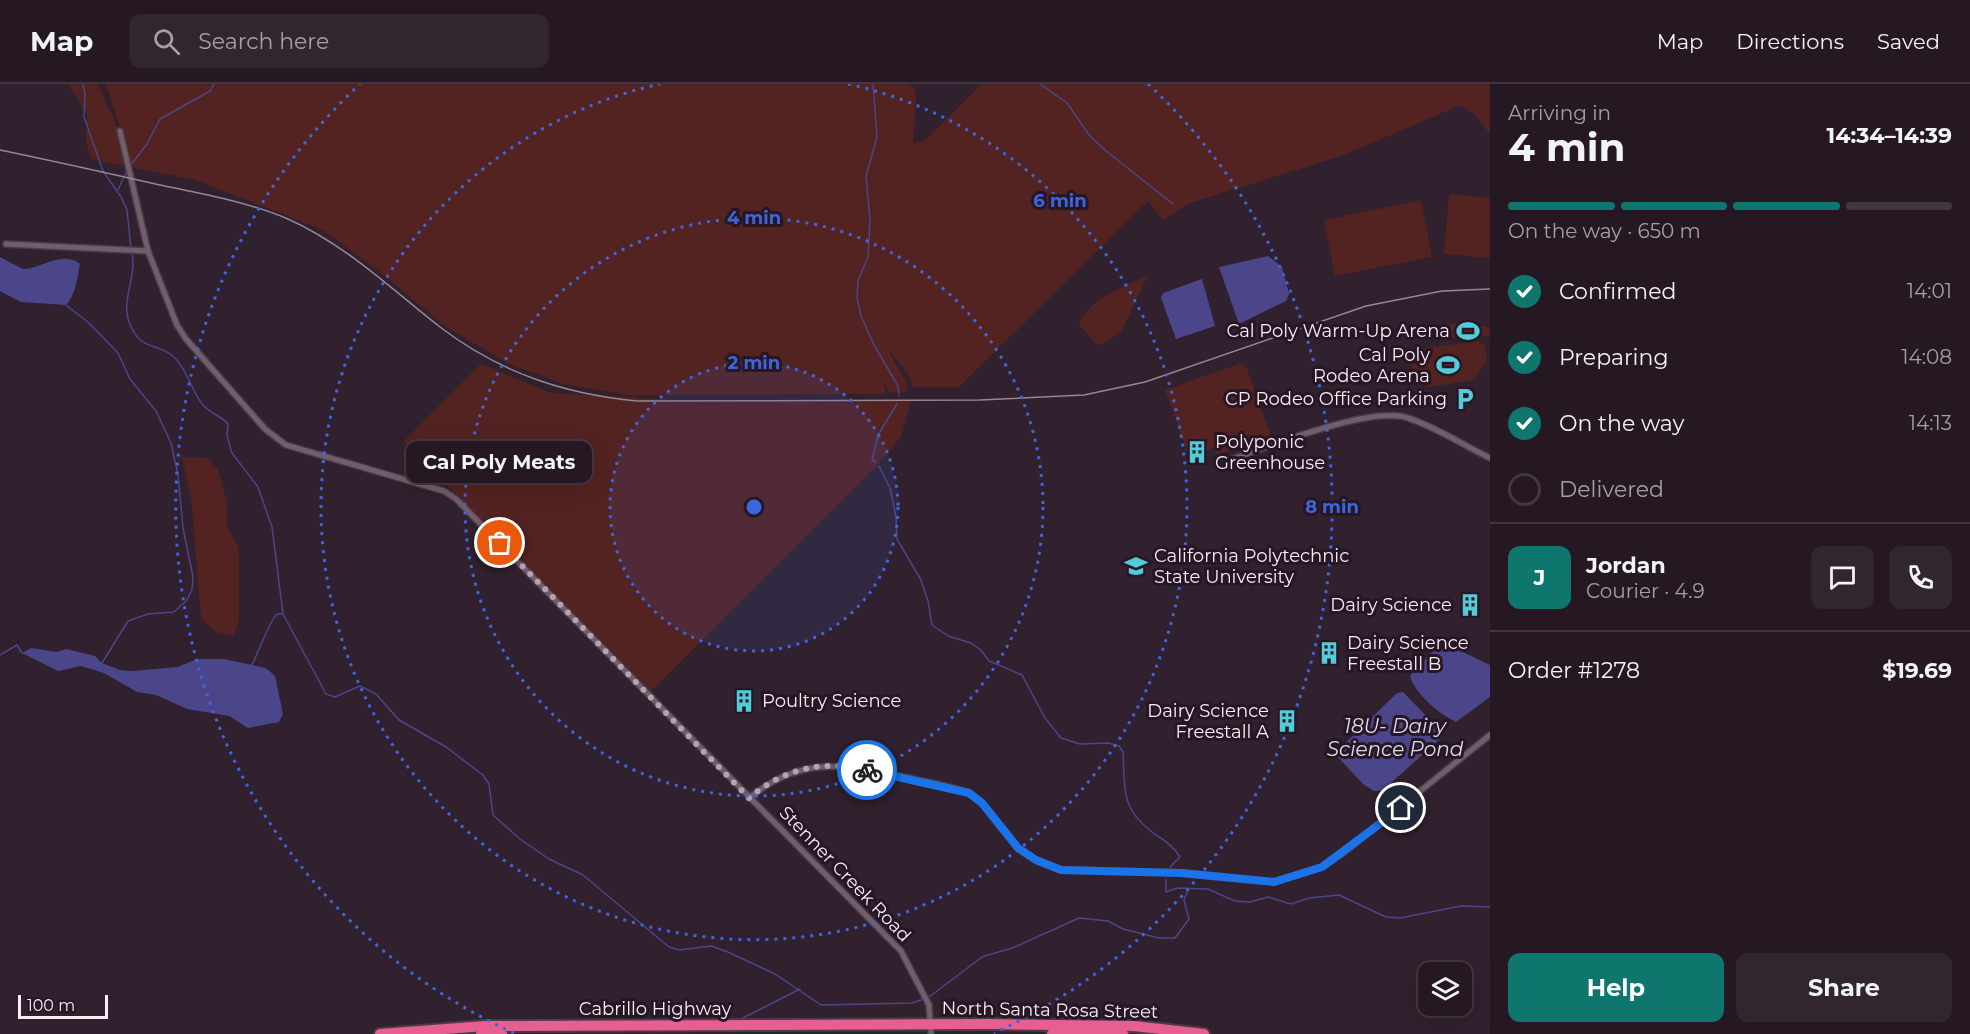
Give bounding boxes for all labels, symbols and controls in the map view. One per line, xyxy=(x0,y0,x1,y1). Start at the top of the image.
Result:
search box xyxy=(129,14,549,68)
text: Map xyxy=(30,24,93,58)
icon: search xyxy=(150,25,183,58)
text: Search here xyxy=(198,28,329,55)
text: Map xyxy=(1657,29,1703,54)
text: Directions xyxy=(1736,29,1844,54)
text: Saved xyxy=(1877,29,1940,54)
text: Arriving in xyxy=(1508,101,1611,125)
text: 14:34–14:39 xyxy=(1827,122,1952,149)
text: 4 min xyxy=(1508,123,1626,171)
text: 6 min xyxy=(1033,190,1087,212)
text: 4 min xyxy=(727,207,781,229)
text: On the way · 650 m xyxy=(1508,219,1701,243)
icon: check xyxy=(1508,275,1541,308)
text: Confirmed xyxy=(1559,278,1676,305)
text: 14:01 xyxy=(1907,279,1952,303)
sports icon: Cal Poly Warm-Up Arena xyxy=(1455,318,1481,344)
place label: Cal Poly Warm-Up Arena xyxy=(1227,320,1450,342)
icon: check xyxy=(1508,341,1541,374)
place label: Cal Poly Rodeo Arena xyxy=(1313,344,1430,387)
text: Preparing xyxy=(1559,344,1668,371)
text: 14:08 xyxy=(1901,345,1952,369)
text: 2 min xyxy=(728,352,780,374)
sports icon: Cal Poly Rodeo Arena xyxy=(1435,352,1461,378)
parking icon: CP Rodeo Office Parking xyxy=(1452,386,1478,412)
place label: CP Rodeo Office Parking xyxy=(1225,388,1447,410)
icon: check xyxy=(1508,407,1541,440)
text: On the way xyxy=(1559,410,1684,437)
text: 14:13 xyxy=(1909,411,1952,435)
place label: Polyponic Greenhouse xyxy=(1215,431,1325,474)
building icon: Polyponic Greenhouse xyxy=(1184,439,1210,465)
callout: Cal Poly Meats xyxy=(407,441,593,483)
text: Cal Poly Meats xyxy=(423,450,575,474)
text: Delivered xyxy=(1559,476,1664,503)
text: 8 min xyxy=(1305,496,1359,518)
centre of rings xyxy=(744,497,764,517)
pin xyxy=(474,517,525,568)
icon: bag xyxy=(483,526,516,559)
place label: California Polytechnic State University xyxy=(1154,545,1349,588)
button: chat xyxy=(1811,546,1874,609)
button: phone xyxy=(1889,546,1952,609)
text: Jordan xyxy=(1586,552,1666,579)
school or university icon: California Polytechnic State University xyxy=(1123,553,1149,579)
text: J xyxy=(1534,564,1545,591)
text: Courier · 4.9 xyxy=(1586,579,1705,603)
building icon: Dairy Science xyxy=(1457,592,1483,618)
place label: Dairy Science xyxy=(1330,594,1452,616)
place label: Dairy Science Freestall B xyxy=(1347,632,1469,675)
building icon: Dairy Science Freestall B xyxy=(1316,640,1342,666)
text: Order #1278 xyxy=(1508,657,1640,684)
text: $19.69 xyxy=(1882,657,1952,684)
building icon: Poultry Science xyxy=(731,688,757,714)
place label: Poultry Science xyxy=(762,690,902,712)
place label: Dairy Science Freestall A xyxy=(1147,700,1269,743)
building icon: Dairy Science Freestall A xyxy=(1274,708,1300,734)
water label: 18U- Dairy Science Pond xyxy=(1327,714,1464,761)
courier xyxy=(837,740,897,800)
icon: bike xyxy=(851,754,884,787)
pin xyxy=(1375,782,1426,833)
icon: home xyxy=(1384,791,1417,824)
street label: Stenner Creek Road xyxy=(775,802,915,946)
button: Help xyxy=(1508,953,1724,1022)
button: Share xyxy=(1736,953,1952,1022)
map controls xyxy=(1418,962,1472,1016)
button: layers xyxy=(1418,962,1472,1016)
scale bar xyxy=(18,992,108,1020)
text: 100 m xyxy=(27,996,75,1015)
street label: North Santa Rosa Street xyxy=(942,997,1158,1023)
street label: Cabrillo Highway xyxy=(579,998,731,1020)

